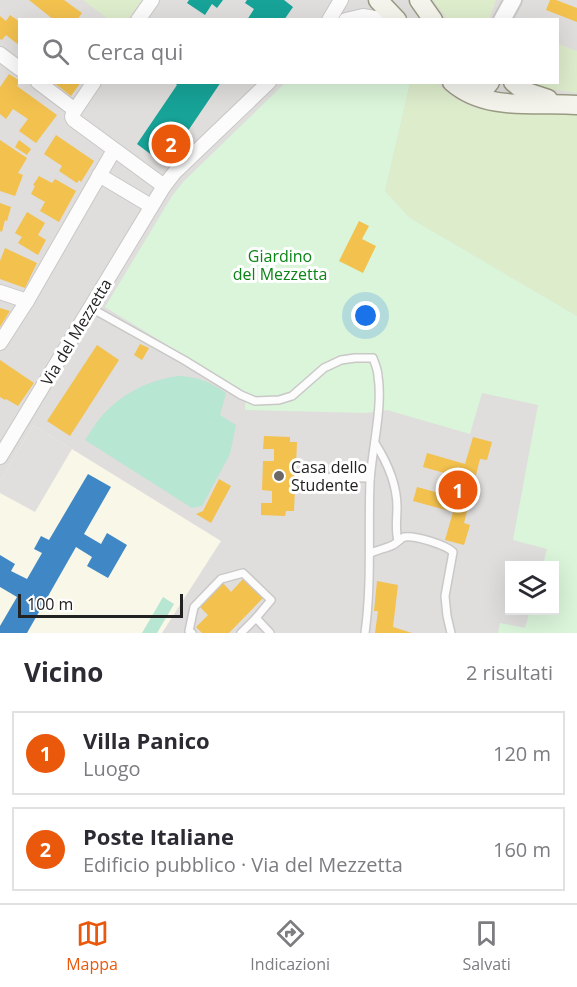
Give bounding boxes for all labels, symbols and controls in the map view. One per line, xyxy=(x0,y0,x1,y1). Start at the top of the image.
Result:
search box xyxy=(18,18,559,84)
icon: search xyxy=(39,35,72,68)
text: Cerca qui xyxy=(87,36,183,66)
pin: 2 xyxy=(152,122,190,166)
park label: Giardino del Mezzetta xyxy=(233,245,327,285)
street label: Via del Mezzetta xyxy=(35,274,117,390)
your location xyxy=(351,301,380,330)
place label: Casa dello Studente xyxy=(291,456,367,496)
pin: 1 xyxy=(438,468,478,512)
marker: Casa dello Studente xyxy=(272,469,286,483)
map controls xyxy=(505,561,559,615)
button: layers xyxy=(505,561,559,615)
scale bar xyxy=(18,591,183,618)
text: 100 m xyxy=(27,593,73,615)
text: Vicino xyxy=(24,654,103,690)
text: 2 risultati xyxy=(466,659,553,686)
text: Villa Panico xyxy=(83,725,210,755)
text: 1 xyxy=(40,740,51,767)
text: 120 m xyxy=(493,740,551,767)
text: Luogo xyxy=(83,755,141,782)
text: Poste Italiane xyxy=(83,821,234,851)
text: 2 xyxy=(40,836,51,863)
text: 160 m xyxy=(493,836,551,863)
text: Edificio pubblico · Via del Mezzetta xyxy=(83,851,403,878)
tab: Mappa xyxy=(66,917,118,975)
tab: Indicazioni xyxy=(250,917,330,975)
tab: Salvati xyxy=(462,917,511,975)

